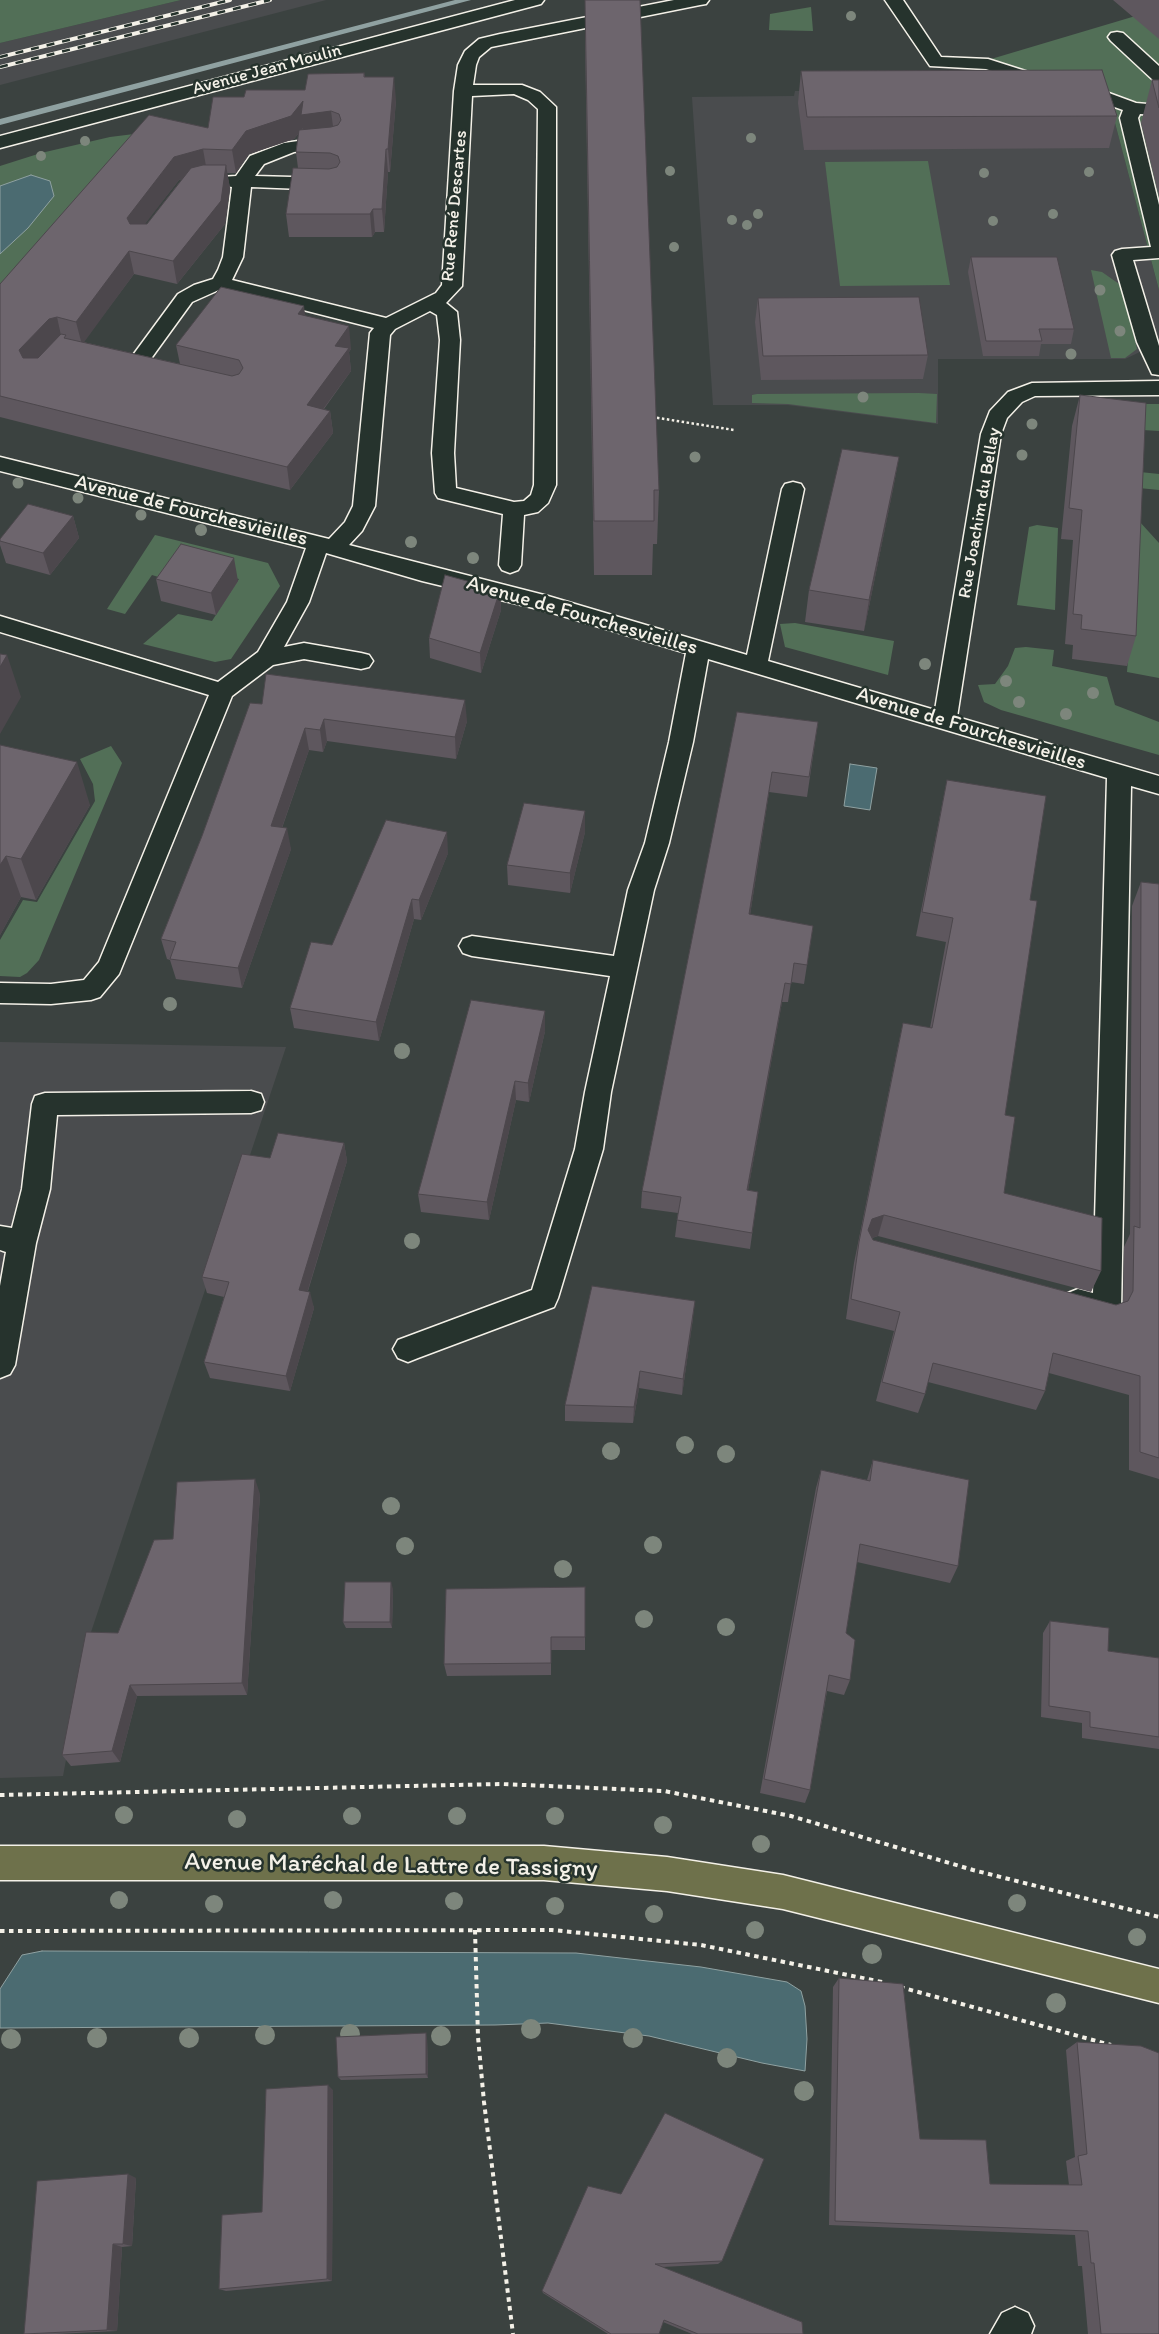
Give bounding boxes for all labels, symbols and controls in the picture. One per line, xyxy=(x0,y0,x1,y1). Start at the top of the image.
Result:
street label: Avenue Jean Moulin xyxy=(190,40,344,100)
street label: Rue René Descartes xyxy=(438,129,472,283)
street label: Rue Joachim du Bellay xyxy=(954,426,1006,600)
street label: Avenue de Fourchesvieilles xyxy=(72,470,310,552)
street label: Avenue de Fourchesvieilles xyxy=(464,571,700,661)
street label: Avenue de Fourchesvieilles xyxy=(853,682,1089,776)
street label: Avenue Maréchal de Lattre de Tassigny xyxy=(184,1847,598,1885)

